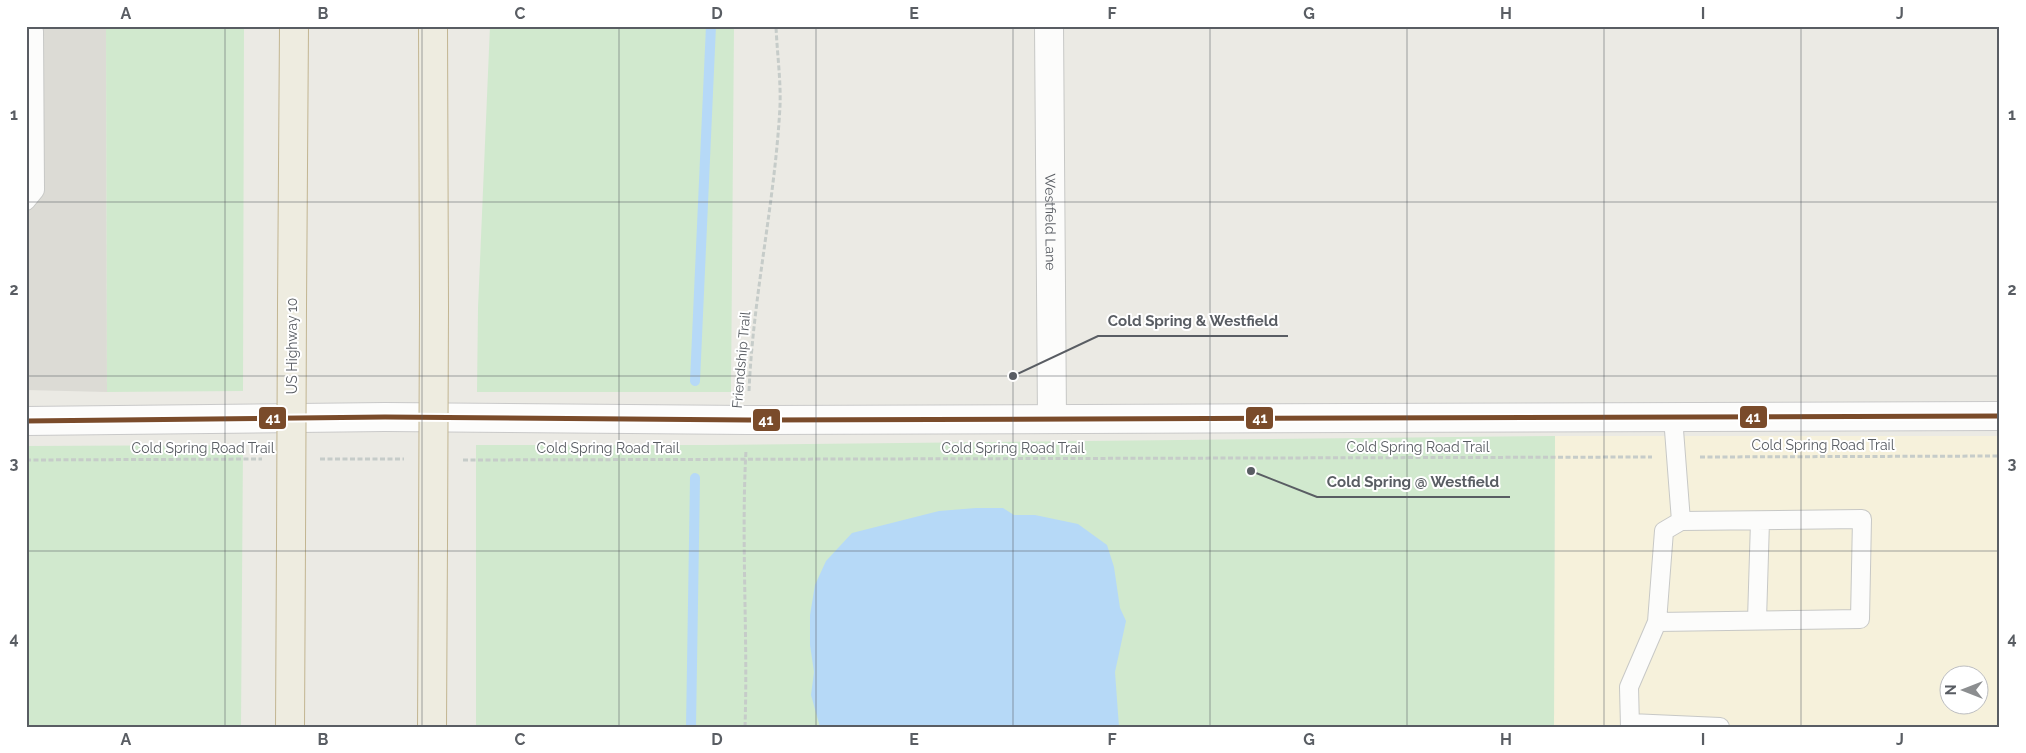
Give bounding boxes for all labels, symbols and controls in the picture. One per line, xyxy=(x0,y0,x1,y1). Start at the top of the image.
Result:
text: A xyxy=(121,4,132,23)
text: B xyxy=(318,4,329,23)
text: C xyxy=(515,4,526,23)
text: D xyxy=(711,4,723,23)
text: E xyxy=(909,4,919,23)
text: F xyxy=(1107,4,1117,23)
text: G xyxy=(1303,4,1315,23)
text: H xyxy=(1500,4,1512,23)
text: I xyxy=(1701,4,1705,23)
text: J xyxy=(1896,4,1904,23)
text: 1 xyxy=(10,105,18,124)
text: 1 xyxy=(2008,105,2016,124)
street label: Westfield Lane xyxy=(1042,173,1059,271)
text: 2 xyxy=(9,280,19,299)
text: 2 xyxy=(2007,280,2017,299)
street label: US Highway 10 xyxy=(284,298,300,394)
callout: Cold Spring & Westfield xyxy=(1098,306,1288,336)
street label: Friendship Trail xyxy=(729,311,753,409)
text: Cold Spring & Westfield xyxy=(1108,312,1278,330)
line badge: 41 xyxy=(1739,405,1768,429)
line badge: 41 xyxy=(258,406,287,430)
line badge: 41 xyxy=(1245,406,1274,430)
line badge: 41 xyxy=(752,408,781,432)
text: 41 xyxy=(1746,409,1761,425)
text: 41 xyxy=(266,410,281,426)
text: 41 xyxy=(1253,410,1268,426)
text: 41 xyxy=(759,412,774,428)
street label: Cold Spring Road Trail xyxy=(1752,437,1895,453)
street label: Cold Spring Road Trail xyxy=(1347,439,1490,455)
street label: Cold Spring Road Trail xyxy=(132,440,275,456)
street label: Cold Spring Road Trail xyxy=(537,440,680,456)
street label: Cold Spring Road Trail xyxy=(942,440,1085,456)
text: 3 xyxy=(10,454,19,473)
text: 3 xyxy=(2008,454,2017,473)
callout: Cold Spring @ Westfield xyxy=(1317,467,1510,497)
text: Cold Spring @ Westfield xyxy=(1327,473,1500,491)
text: 4 xyxy=(9,629,19,648)
text: 4 xyxy=(2007,629,2017,648)
north arrow xyxy=(1938,666,1988,716)
text: N xyxy=(1943,685,1959,695)
text: A xyxy=(121,730,132,749)
text: B xyxy=(318,730,329,749)
text: C xyxy=(515,730,526,749)
text: D xyxy=(711,730,723,749)
text: E xyxy=(909,730,919,749)
text: F xyxy=(1107,730,1117,749)
text: G xyxy=(1303,730,1315,749)
text: H xyxy=(1500,730,1512,749)
text: I xyxy=(1701,730,1705,749)
text: J xyxy=(1896,730,1904,749)

